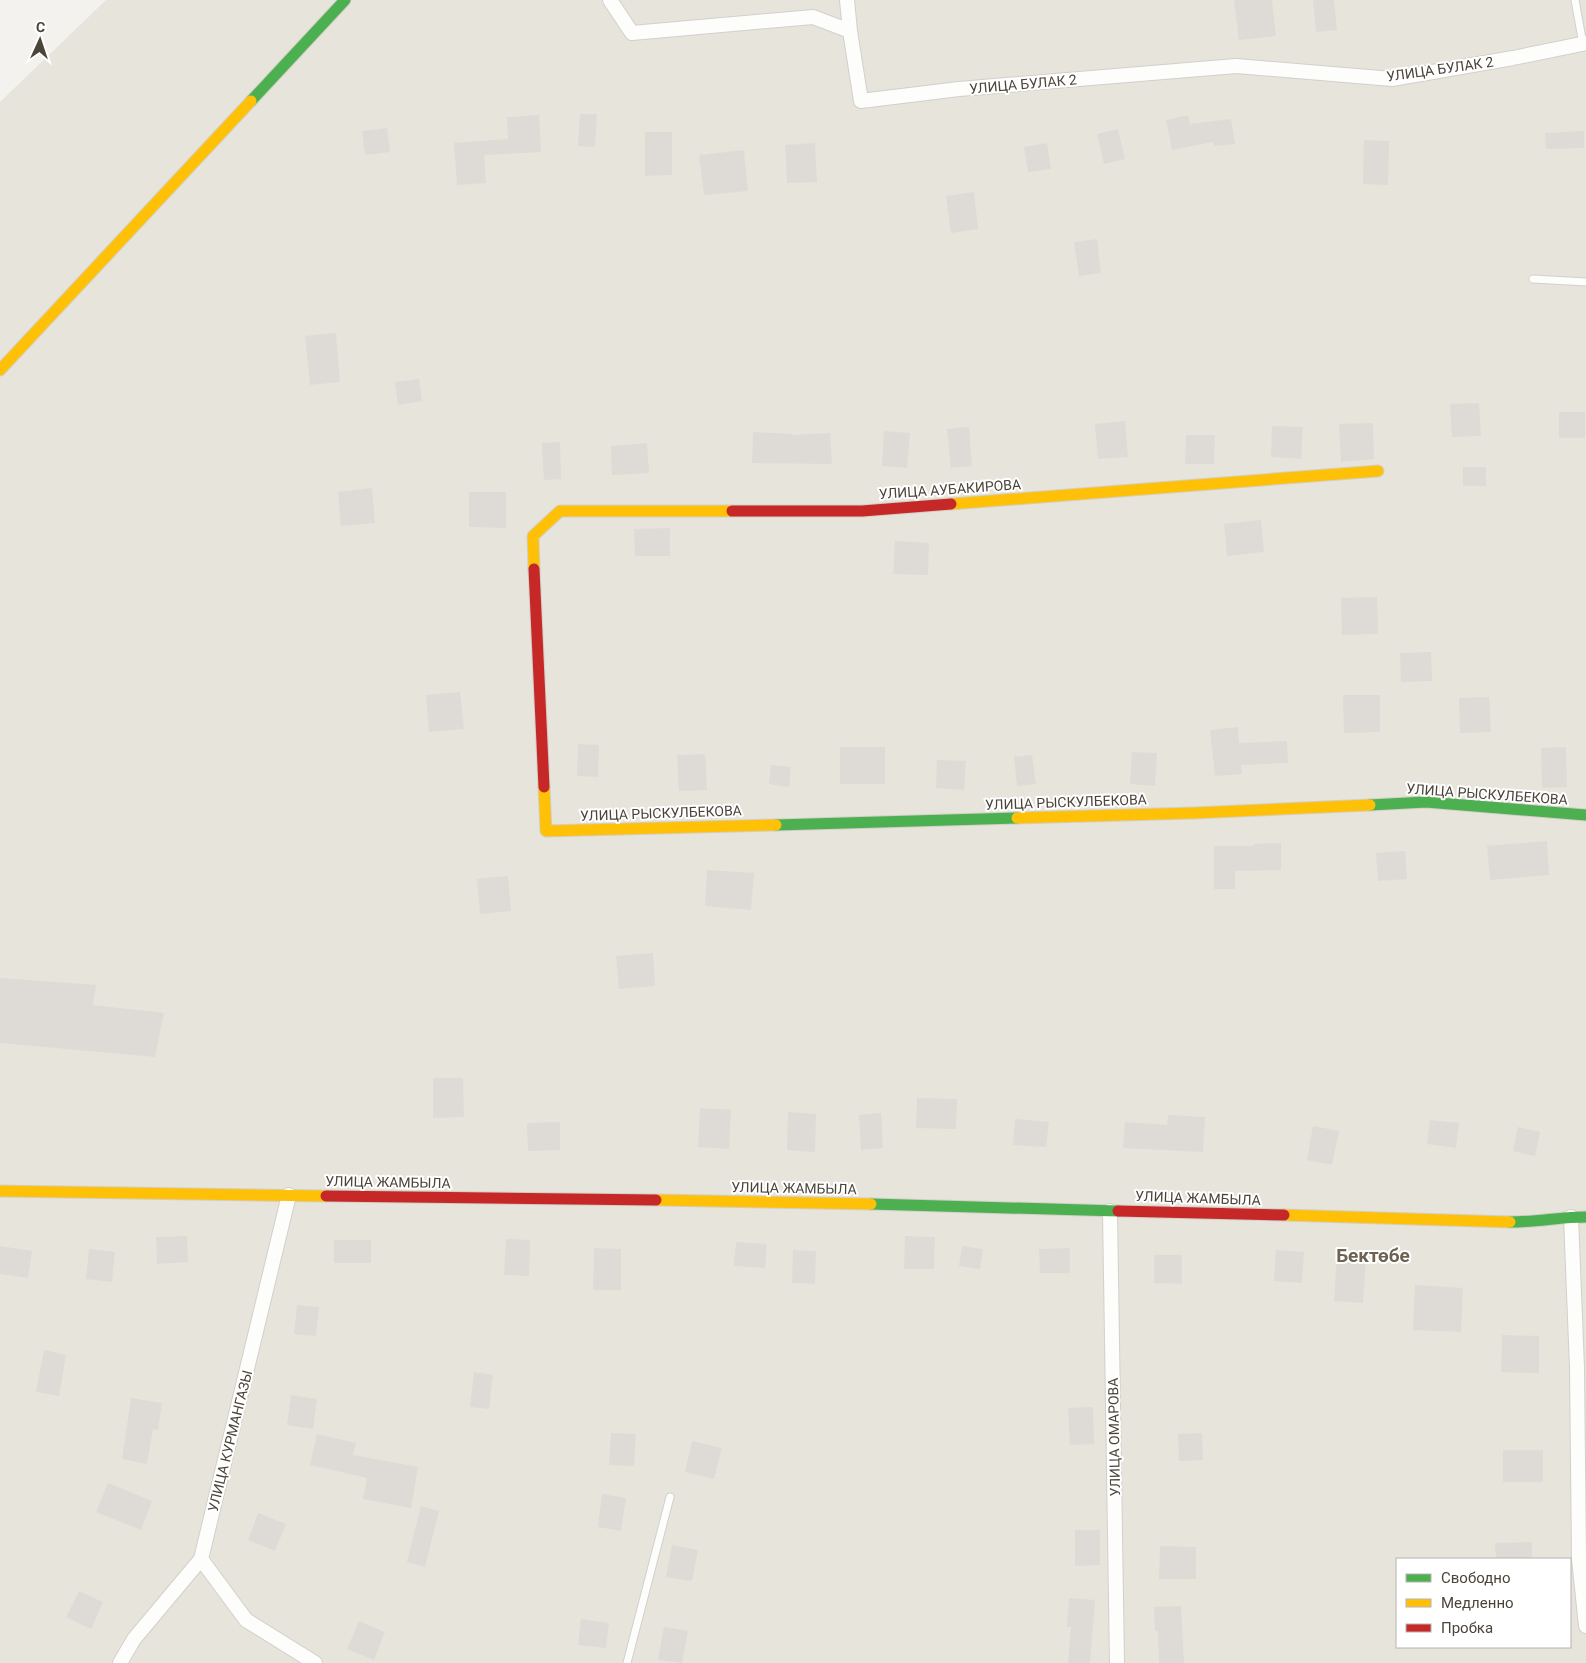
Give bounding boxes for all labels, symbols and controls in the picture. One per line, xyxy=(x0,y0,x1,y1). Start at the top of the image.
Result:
north arrow xyxy=(15,15,65,65)
text: С xyxy=(36,19,46,35)
street label: УЛИЦА БУЛАК 2 xyxy=(1385,54,1495,84)
street label: УЛИЦА БУЛАК 2 xyxy=(969,71,1078,97)
street label: УЛИЦА АУБАКИРОВА xyxy=(878,476,1022,502)
street label: УЛИЦА РЫСКУЛБЕКОВА xyxy=(1406,780,1568,808)
street label: УЛИЦА РЫСКУЛБЕКОВА xyxy=(985,791,1147,813)
street label: УЛИЦА РЫСКУЛБЕКОВА xyxy=(580,802,742,824)
street label: УЛИЦА ЖАМБЫЛА xyxy=(325,1173,451,1191)
street label: УЛИЦА ЖАМБЫЛА xyxy=(731,1179,857,1197)
street label: УЛИЦА ЖАМБЫЛА xyxy=(1135,1188,1261,1208)
district label: Бектөбе xyxy=(1336,1244,1410,1267)
street label: УЛИЦА КУРМАНГАЗЫ xyxy=(205,1369,255,1513)
street label: УЛИЦА ОМАРОВА xyxy=(1105,1378,1123,1496)
legend xyxy=(1396,1558,1571,1648)
text: Свободно xyxy=(1441,1569,1510,1587)
text: Медленно xyxy=(1441,1594,1514,1612)
text: Пробка xyxy=(1441,1619,1493,1637)

